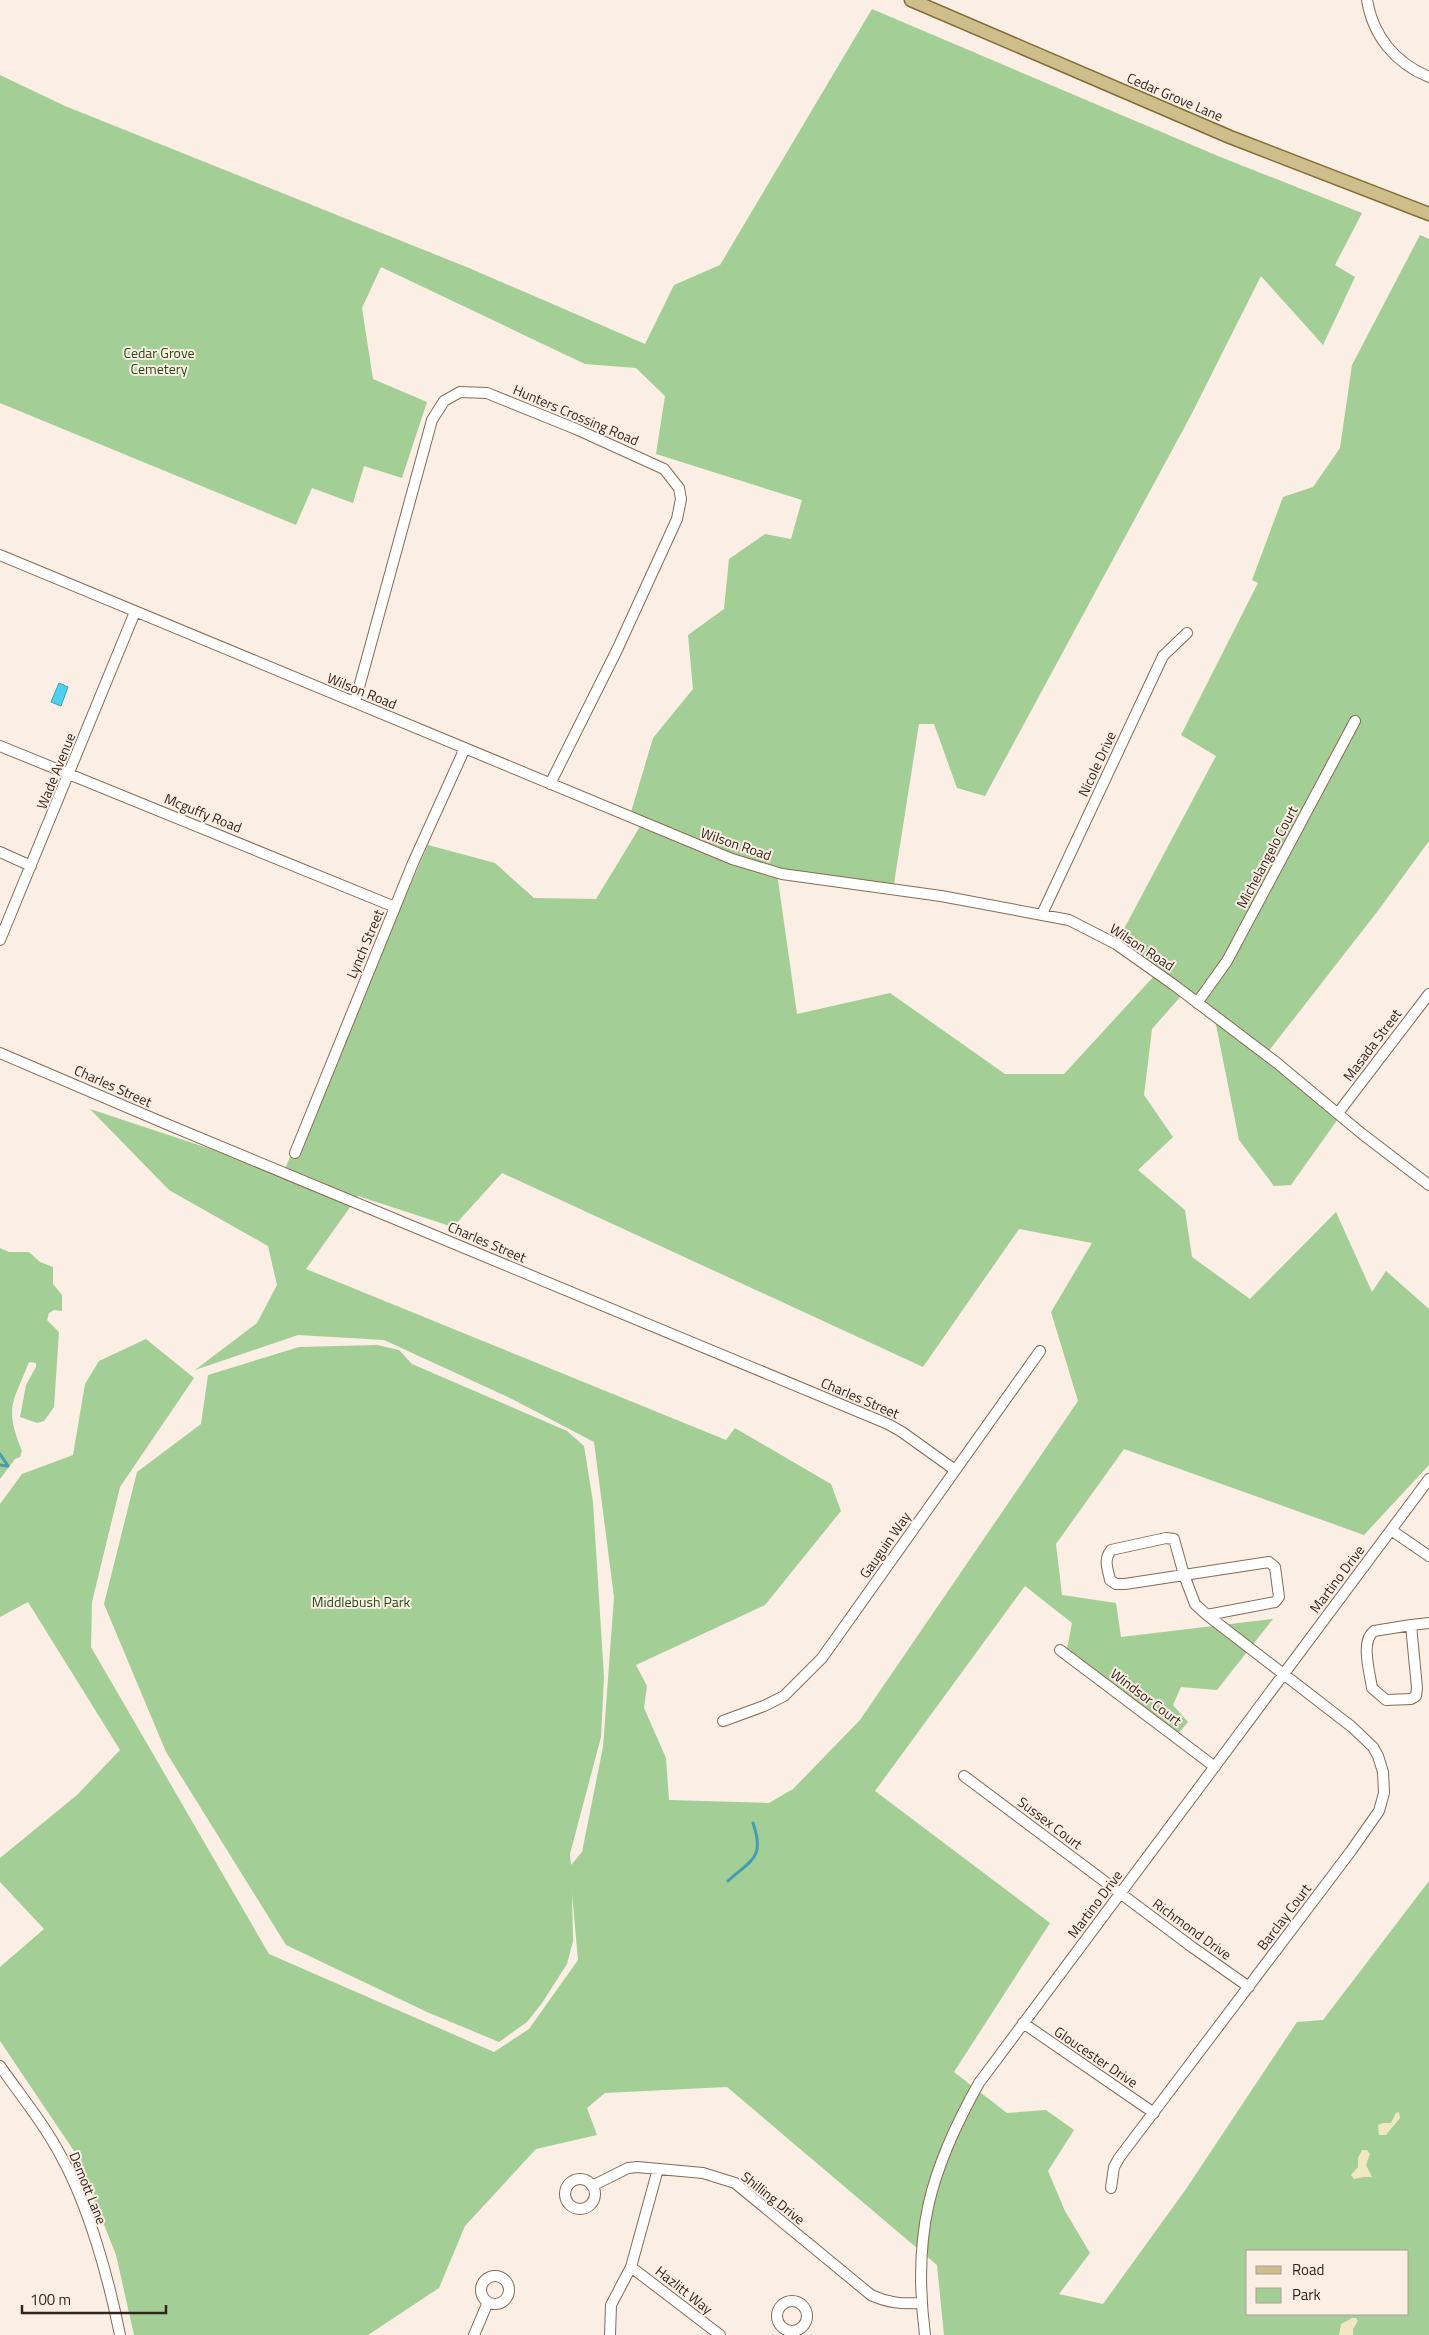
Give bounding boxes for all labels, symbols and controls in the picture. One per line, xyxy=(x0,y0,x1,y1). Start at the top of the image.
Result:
street label: Cedar Grove Lane xyxy=(1124,67,1227,126)
park label: Cedar Grove Cemetery xyxy=(123,342,195,379)
street label: Hunters Crossing Road xyxy=(510,379,642,451)
street label: Wilson Road xyxy=(324,667,400,714)
street label: Nicole Drive xyxy=(1072,728,1121,800)
street label: Wade Avenue xyxy=(31,730,80,812)
street label: Mcguffy Road xyxy=(161,787,245,838)
street label: Michelangelo Court xyxy=(1231,802,1302,912)
street label: Wilson Road xyxy=(698,822,774,865)
street label: Lynch Street xyxy=(341,906,389,982)
street label: Wilson Road xyxy=(1106,918,1179,975)
street label: Masada Street xyxy=(1337,1004,1406,1085)
street label: Charles Street xyxy=(71,1059,155,1112)
street label: Charles Street xyxy=(445,1216,530,1267)
street label: Charles Street xyxy=(818,1372,903,1423)
street label: Gauguin Way xyxy=(854,1507,915,1582)
street label: Martino Drive xyxy=(1304,1540,1369,1617)
park label: Middlebush Park xyxy=(312,1591,411,1612)
street label: Windsor Court xyxy=(1106,1663,1186,1730)
street label: Sussex Court xyxy=(1013,1791,1087,1854)
street label: Martino Drive xyxy=(1062,1865,1127,1942)
street label: Barclay Court xyxy=(1252,1879,1316,1954)
street label: Richmond Drive xyxy=(1148,1893,1236,1964)
street label: Gloucester Drive xyxy=(1050,2021,1142,2092)
street label: Demott Lane xyxy=(64,2148,113,2227)
street label: Shilling Drive xyxy=(737,2166,810,2229)
legend xyxy=(1246,2250,1409,2315)
text: Road xyxy=(1292,2258,1324,2281)
street label: Hazlitt Way xyxy=(651,2260,718,2319)
scale bar xyxy=(22,2282,166,2314)
text: Park xyxy=(1292,2283,1321,2306)
text: 100 m xyxy=(30,2288,71,2311)

